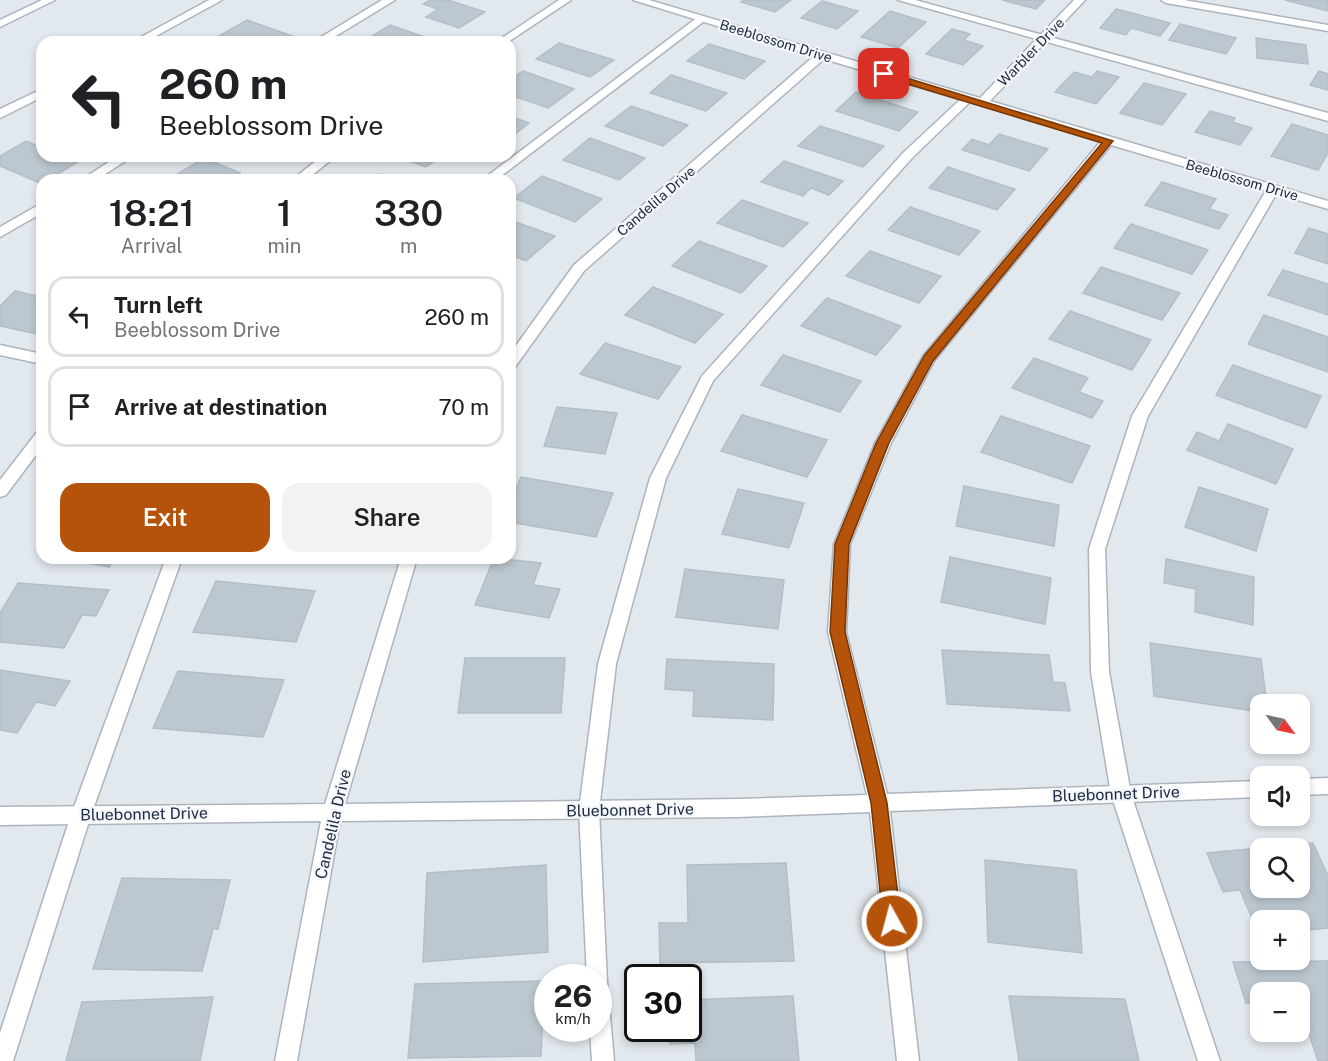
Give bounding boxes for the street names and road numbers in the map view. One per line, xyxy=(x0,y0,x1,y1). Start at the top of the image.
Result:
street label: Warbler Drive xyxy=(995,15,1068,89)
street label: Beeblossom Drive xyxy=(718,16,834,66)
street label: Beeblossom Drive xyxy=(1184,156,1300,204)
street label: Candelila Drive xyxy=(614,163,698,239)
street label: Candelila Drive xyxy=(311,767,355,881)
street label: Bluebonnet Drive xyxy=(1052,782,1180,806)
street label: Bluebonnet Drive xyxy=(566,799,694,821)
street label: Bluebonnet Drive xyxy=(80,803,208,825)

